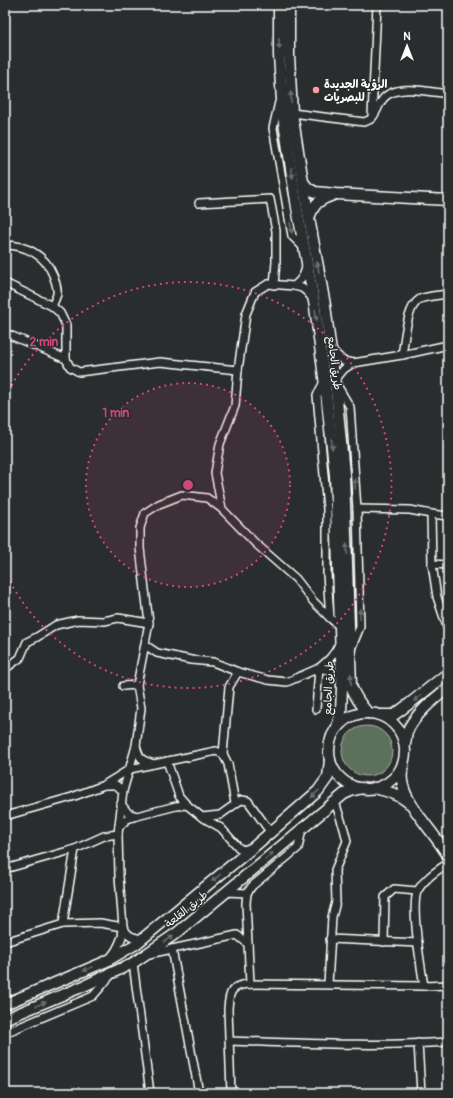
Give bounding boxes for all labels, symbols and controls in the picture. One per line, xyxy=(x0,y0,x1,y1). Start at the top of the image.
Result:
north arrow xyxy=(387,26,427,66)
text: N xyxy=(403,30,411,43)
one-way arrow xyxy=(276,38,282,51)
place label: الرؤية الجديدة للبصريات xyxy=(324,78,387,104)
marker: الرؤية الجديدة للبصريات xyxy=(311,85,321,95)
one-way arrow xyxy=(288,91,295,103)
one-way arrow xyxy=(289,167,295,179)
one-way arrow xyxy=(288,222,294,234)
one-way arrow xyxy=(315,261,321,273)
one-way arrow xyxy=(313,309,319,321)
text: 2 min xyxy=(30,335,59,350)
street label: طريق الجامع xyxy=(323,335,344,391)
text: 1 min xyxy=(103,406,130,421)
one-way arrow xyxy=(328,438,335,450)
centre of rings xyxy=(181,478,195,492)
one-way arrow xyxy=(352,478,359,490)
one-way arrow xyxy=(344,542,350,555)
one-way arrow xyxy=(357,607,363,620)
street label: طريق الجامع xyxy=(321,661,338,715)
one-way arrow xyxy=(348,672,354,685)
one-way arrow xyxy=(412,693,423,702)
one-way arrow xyxy=(310,789,320,799)
one-way arrow xyxy=(264,852,275,861)
one-way arrow xyxy=(210,874,221,883)
street label: طريق القلعة xyxy=(162,888,210,931)
one-way arrow xyxy=(163,935,175,942)
one-way arrow xyxy=(82,966,93,972)
one-way arrow xyxy=(35,1001,46,1007)

